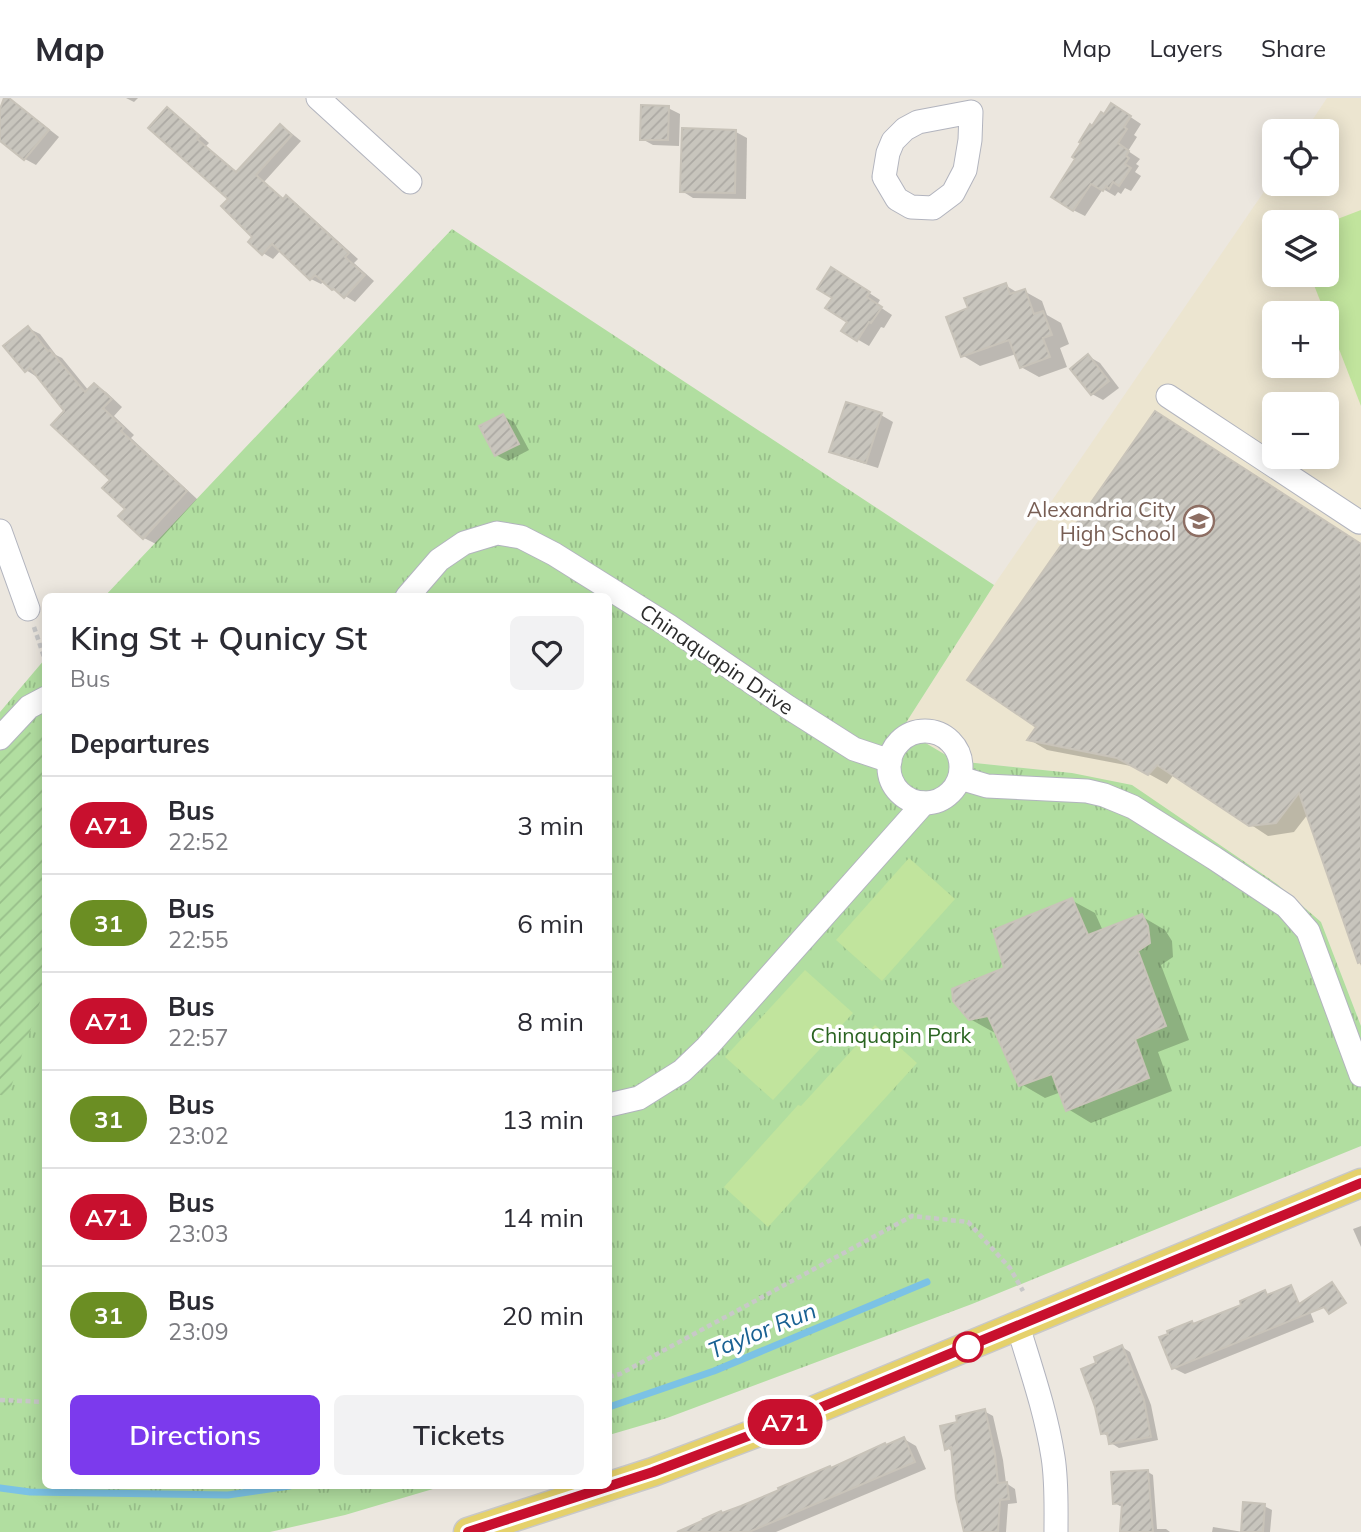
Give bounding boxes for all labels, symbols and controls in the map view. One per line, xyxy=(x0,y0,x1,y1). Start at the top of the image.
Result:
text: Map xyxy=(35,28,105,69)
text: Map xyxy=(1062,33,1111,63)
text: Layers xyxy=(1149,33,1223,63)
text: Share xyxy=(1261,33,1326,63)
map controls xyxy=(1262,119,1339,469)
button: locate xyxy=(1262,119,1339,196)
button: layers xyxy=(1262,210,1339,287)
button: + xyxy=(1262,301,1339,378)
button: − xyxy=(1262,392,1339,469)
place label: Alexandria City High School xyxy=(1027,496,1176,546)
school or university icon: Alexandria City High School xyxy=(1182,504,1216,538)
street label: Chinaquapin Drive xyxy=(635,598,799,720)
button: heart xyxy=(510,616,584,690)
text: King St + Qunicy St xyxy=(70,617,367,658)
text: Bus xyxy=(70,664,110,693)
text: Departures xyxy=(70,727,210,760)
text: Bus xyxy=(168,794,214,827)
text: 3 min xyxy=(517,809,584,842)
text: A71 xyxy=(85,810,132,840)
text: 22:52 xyxy=(168,827,228,856)
text: Bus xyxy=(168,892,214,925)
text: 6 min xyxy=(517,907,584,940)
text: 31 xyxy=(94,908,123,938)
text: 22:55 xyxy=(168,925,228,954)
text: Bus xyxy=(168,990,214,1023)
text: 8 min xyxy=(517,1005,584,1038)
text: A71 xyxy=(85,1006,132,1036)
park label: Chinquapin Park xyxy=(811,1022,972,1048)
text: 22:57 xyxy=(168,1023,228,1052)
text: Bus xyxy=(168,1088,214,1121)
text: 13 min xyxy=(502,1103,584,1136)
text: 31 xyxy=(94,1104,123,1134)
text: 23:02 xyxy=(168,1121,228,1150)
text: Bus xyxy=(168,1186,214,1219)
text: 14 min xyxy=(502,1201,584,1234)
text: A71 xyxy=(85,1202,132,1232)
text: 23:03 xyxy=(168,1219,228,1248)
text: Bus xyxy=(168,1284,214,1317)
water label: Taylor Run xyxy=(704,1295,820,1365)
text: 20 min xyxy=(502,1299,584,1332)
text: 31 xyxy=(94,1300,123,1330)
text: 23:09 xyxy=(168,1317,228,1346)
unlabelled marker xyxy=(953,1332,983,1362)
button: Directions xyxy=(70,1395,320,1475)
button: Tickets xyxy=(334,1395,584,1475)
line badge: A71 xyxy=(745,1399,825,1445)
text: A71 xyxy=(762,1407,808,1437)

